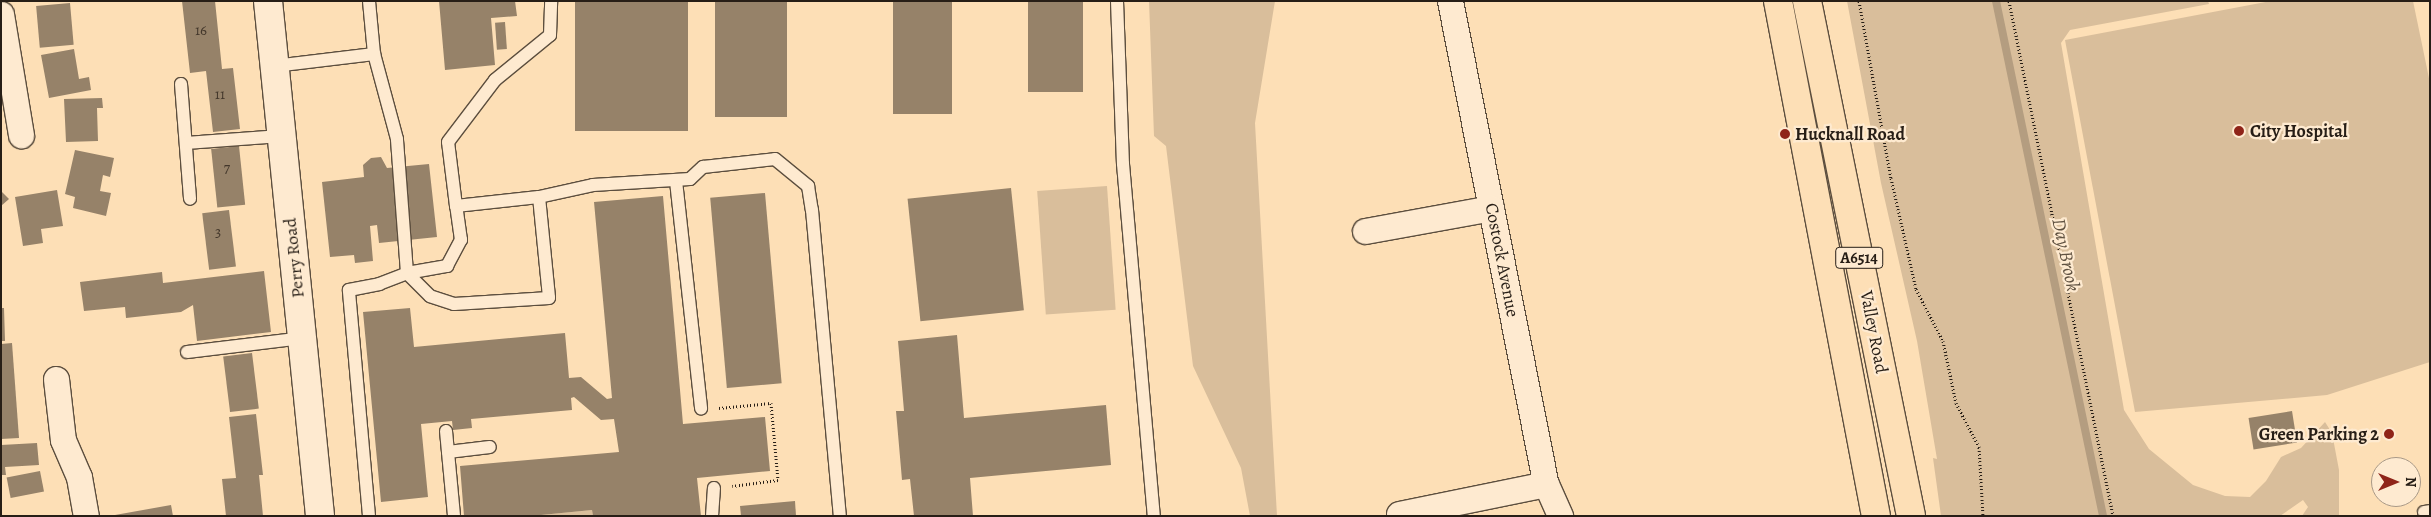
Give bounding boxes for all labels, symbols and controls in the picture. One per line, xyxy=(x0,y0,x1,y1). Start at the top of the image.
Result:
house number: 16 xyxy=(195,22,207,40)
house number: 11 xyxy=(215,86,225,104)
place label: City Hospital xyxy=(2250,120,2348,142)
place label: Hucknall Road xyxy=(1795,123,1905,145)
marker: City Hospital xyxy=(2232,124,2246,138)
marker: Hucknall Road xyxy=(1779,128,1791,140)
house number: 7 xyxy=(224,160,230,178)
street label: Costock Avenue xyxy=(1480,201,1524,319)
water label: Day Brook xyxy=(2046,216,2084,294)
street label: Perry Road xyxy=(279,217,309,299)
house number: 3 xyxy=(215,224,221,242)
road number: A6514 xyxy=(1834,244,1884,272)
street label: Valley Road xyxy=(1855,289,1893,375)
place label: Green Parking 2 xyxy=(2259,423,2379,445)
marker: Green Parking 2 xyxy=(2383,428,2395,440)
north arrow xyxy=(2371,457,2421,507)
text: N xyxy=(2401,477,2420,487)

